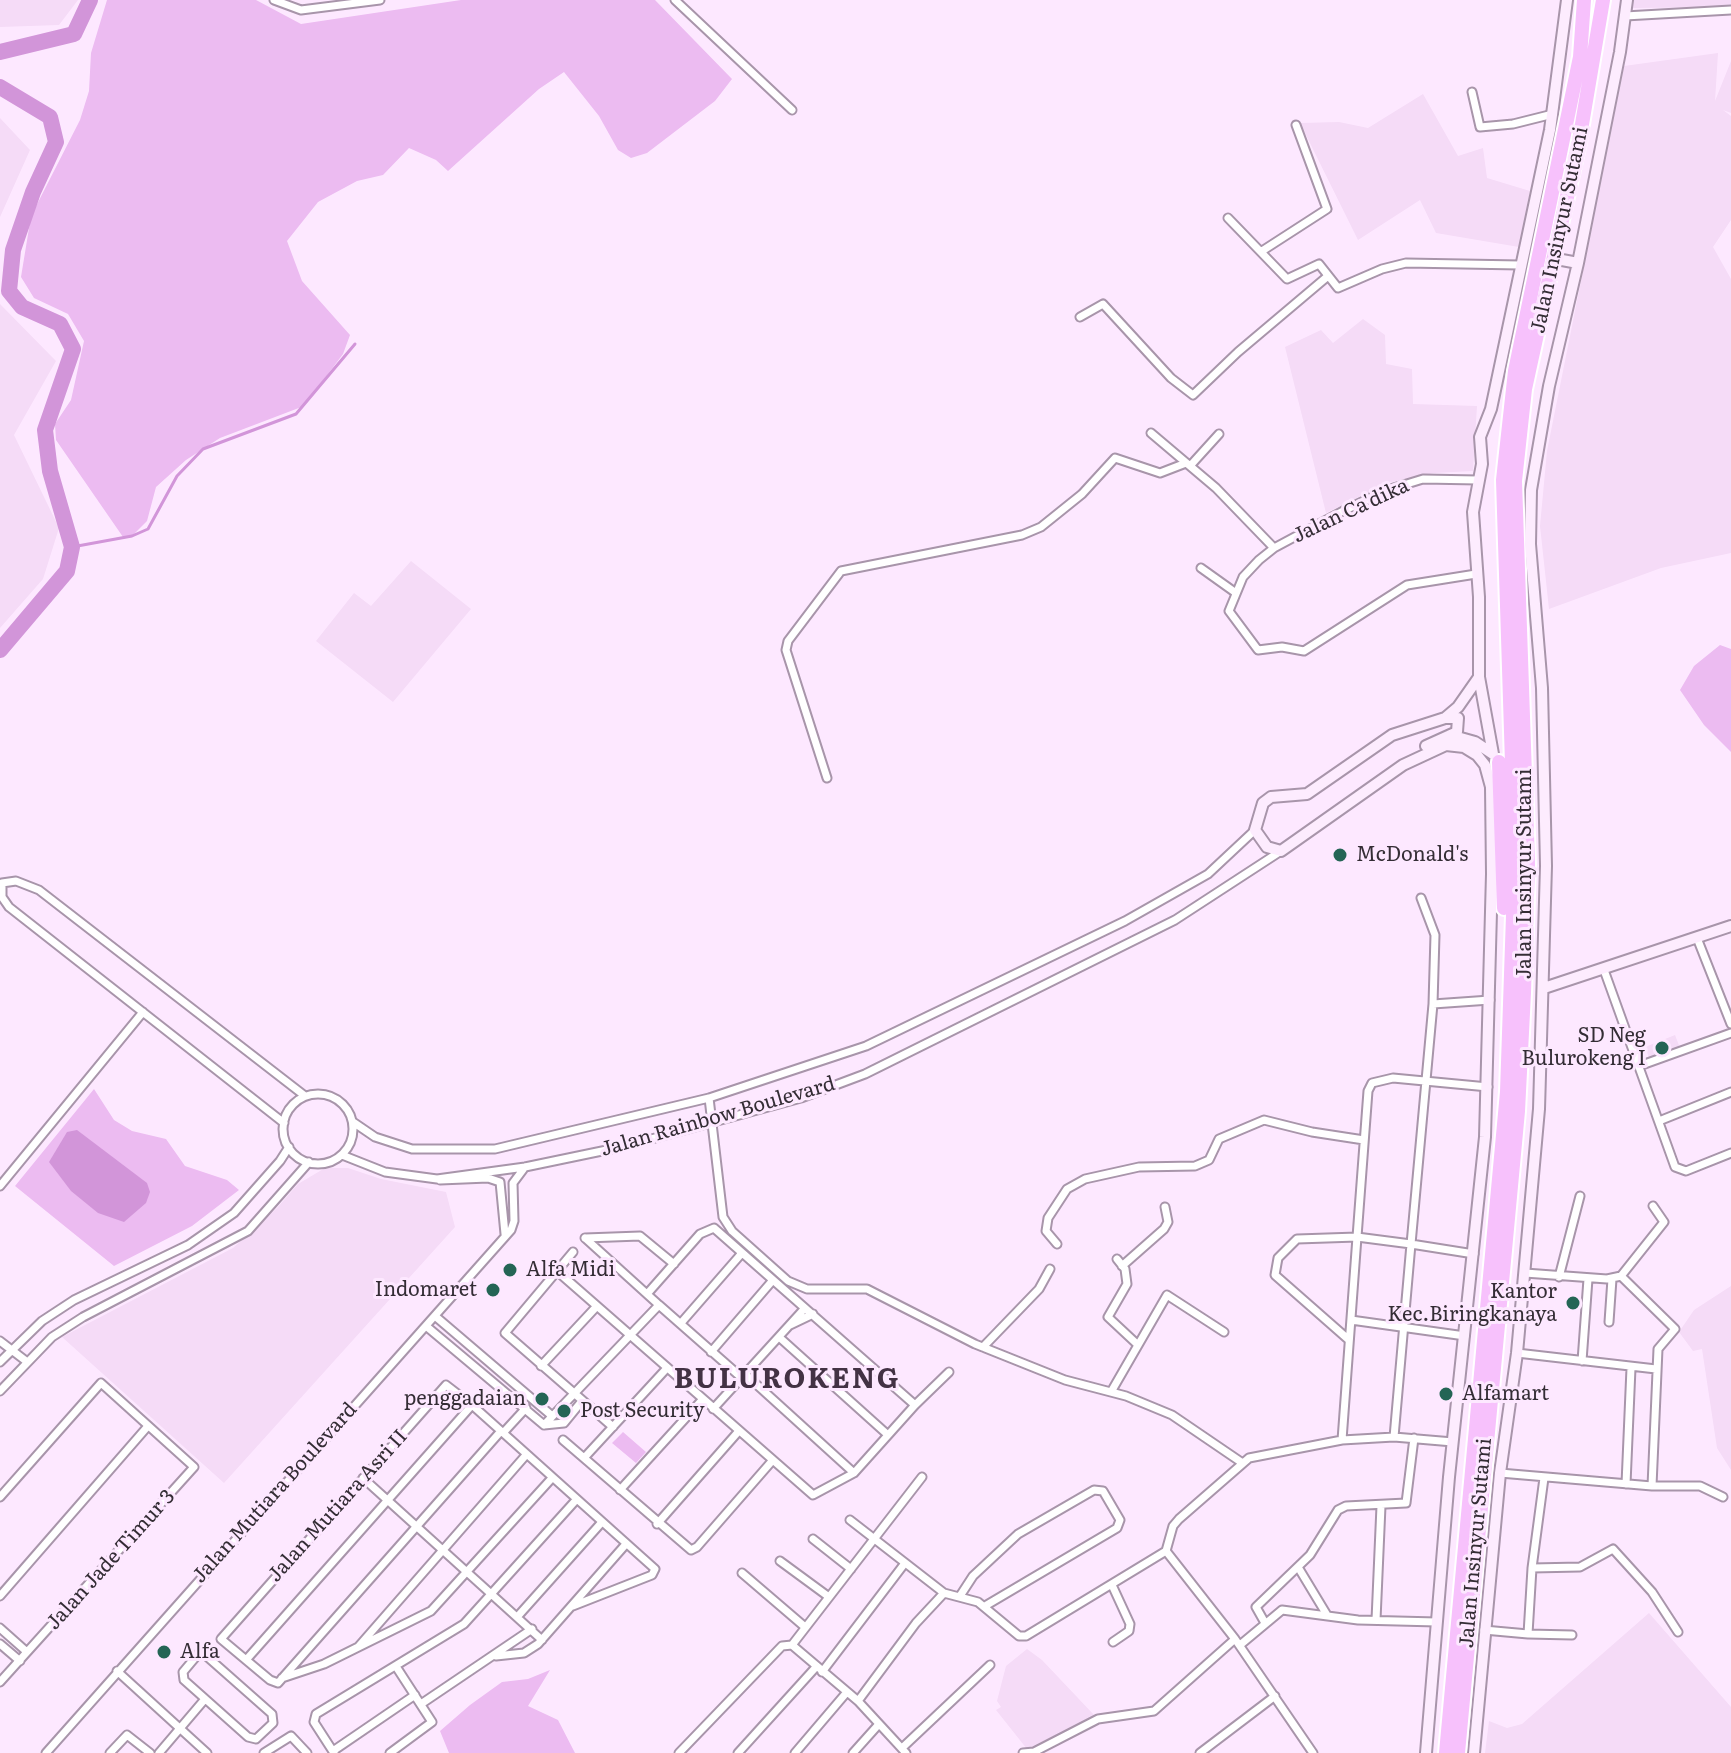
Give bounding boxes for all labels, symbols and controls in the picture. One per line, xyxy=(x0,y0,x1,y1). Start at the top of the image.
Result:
street label: Jalan Insinyur Sutami xyxy=(1526,124,1594,336)
street label: Jalan Ca'dika xyxy=(1289,474,1413,548)
street label: Jalan Insinyur Sutami xyxy=(1513,769,1537,979)
place label: McDonald's xyxy=(1356,843,1468,867)
marker: McDonald's xyxy=(1331,846,1349,864)
place label: SD Neg Bulurokeng I xyxy=(1522,1024,1646,1071)
marker: SD Neg Bulurokeng I xyxy=(1653,1039,1671,1057)
street label: Jalan Rainbow Boulevard xyxy=(598,1072,838,1162)
place label: Alfa Midi xyxy=(526,1258,615,1282)
marker: Alfa Midi xyxy=(501,1261,519,1279)
place label: Indomaret xyxy=(375,1278,477,1302)
place label: Kantor Kec.Biringkanaya xyxy=(1387,1280,1557,1327)
marker: Indomaret xyxy=(484,1281,502,1299)
marker: Kantor Kec.Biringkanaya xyxy=(1564,1294,1582,1312)
district label: BULUROKENG xyxy=(674,1363,900,1397)
place label: Alfamart xyxy=(1462,1382,1549,1406)
marker: Alfamart xyxy=(1437,1385,1455,1403)
place label: penggadaian xyxy=(404,1387,526,1411)
marker: penggadaian xyxy=(533,1390,551,1408)
street label: Jalan Mutiara Boulevard xyxy=(188,1398,362,1588)
place label: Post Security xyxy=(580,1399,704,1423)
marker: Post Security xyxy=(555,1402,573,1420)
street label: Jalan Mutiara Asri II xyxy=(263,1425,413,1587)
street label: Jalan Insinyur Sutami xyxy=(1455,1437,1497,1649)
street label: Jalan Jade Timur 3 xyxy=(42,1485,180,1635)
place label: Alfa xyxy=(180,1640,220,1664)
marker: Alfa xyxy=(155,1643,173,1661)

